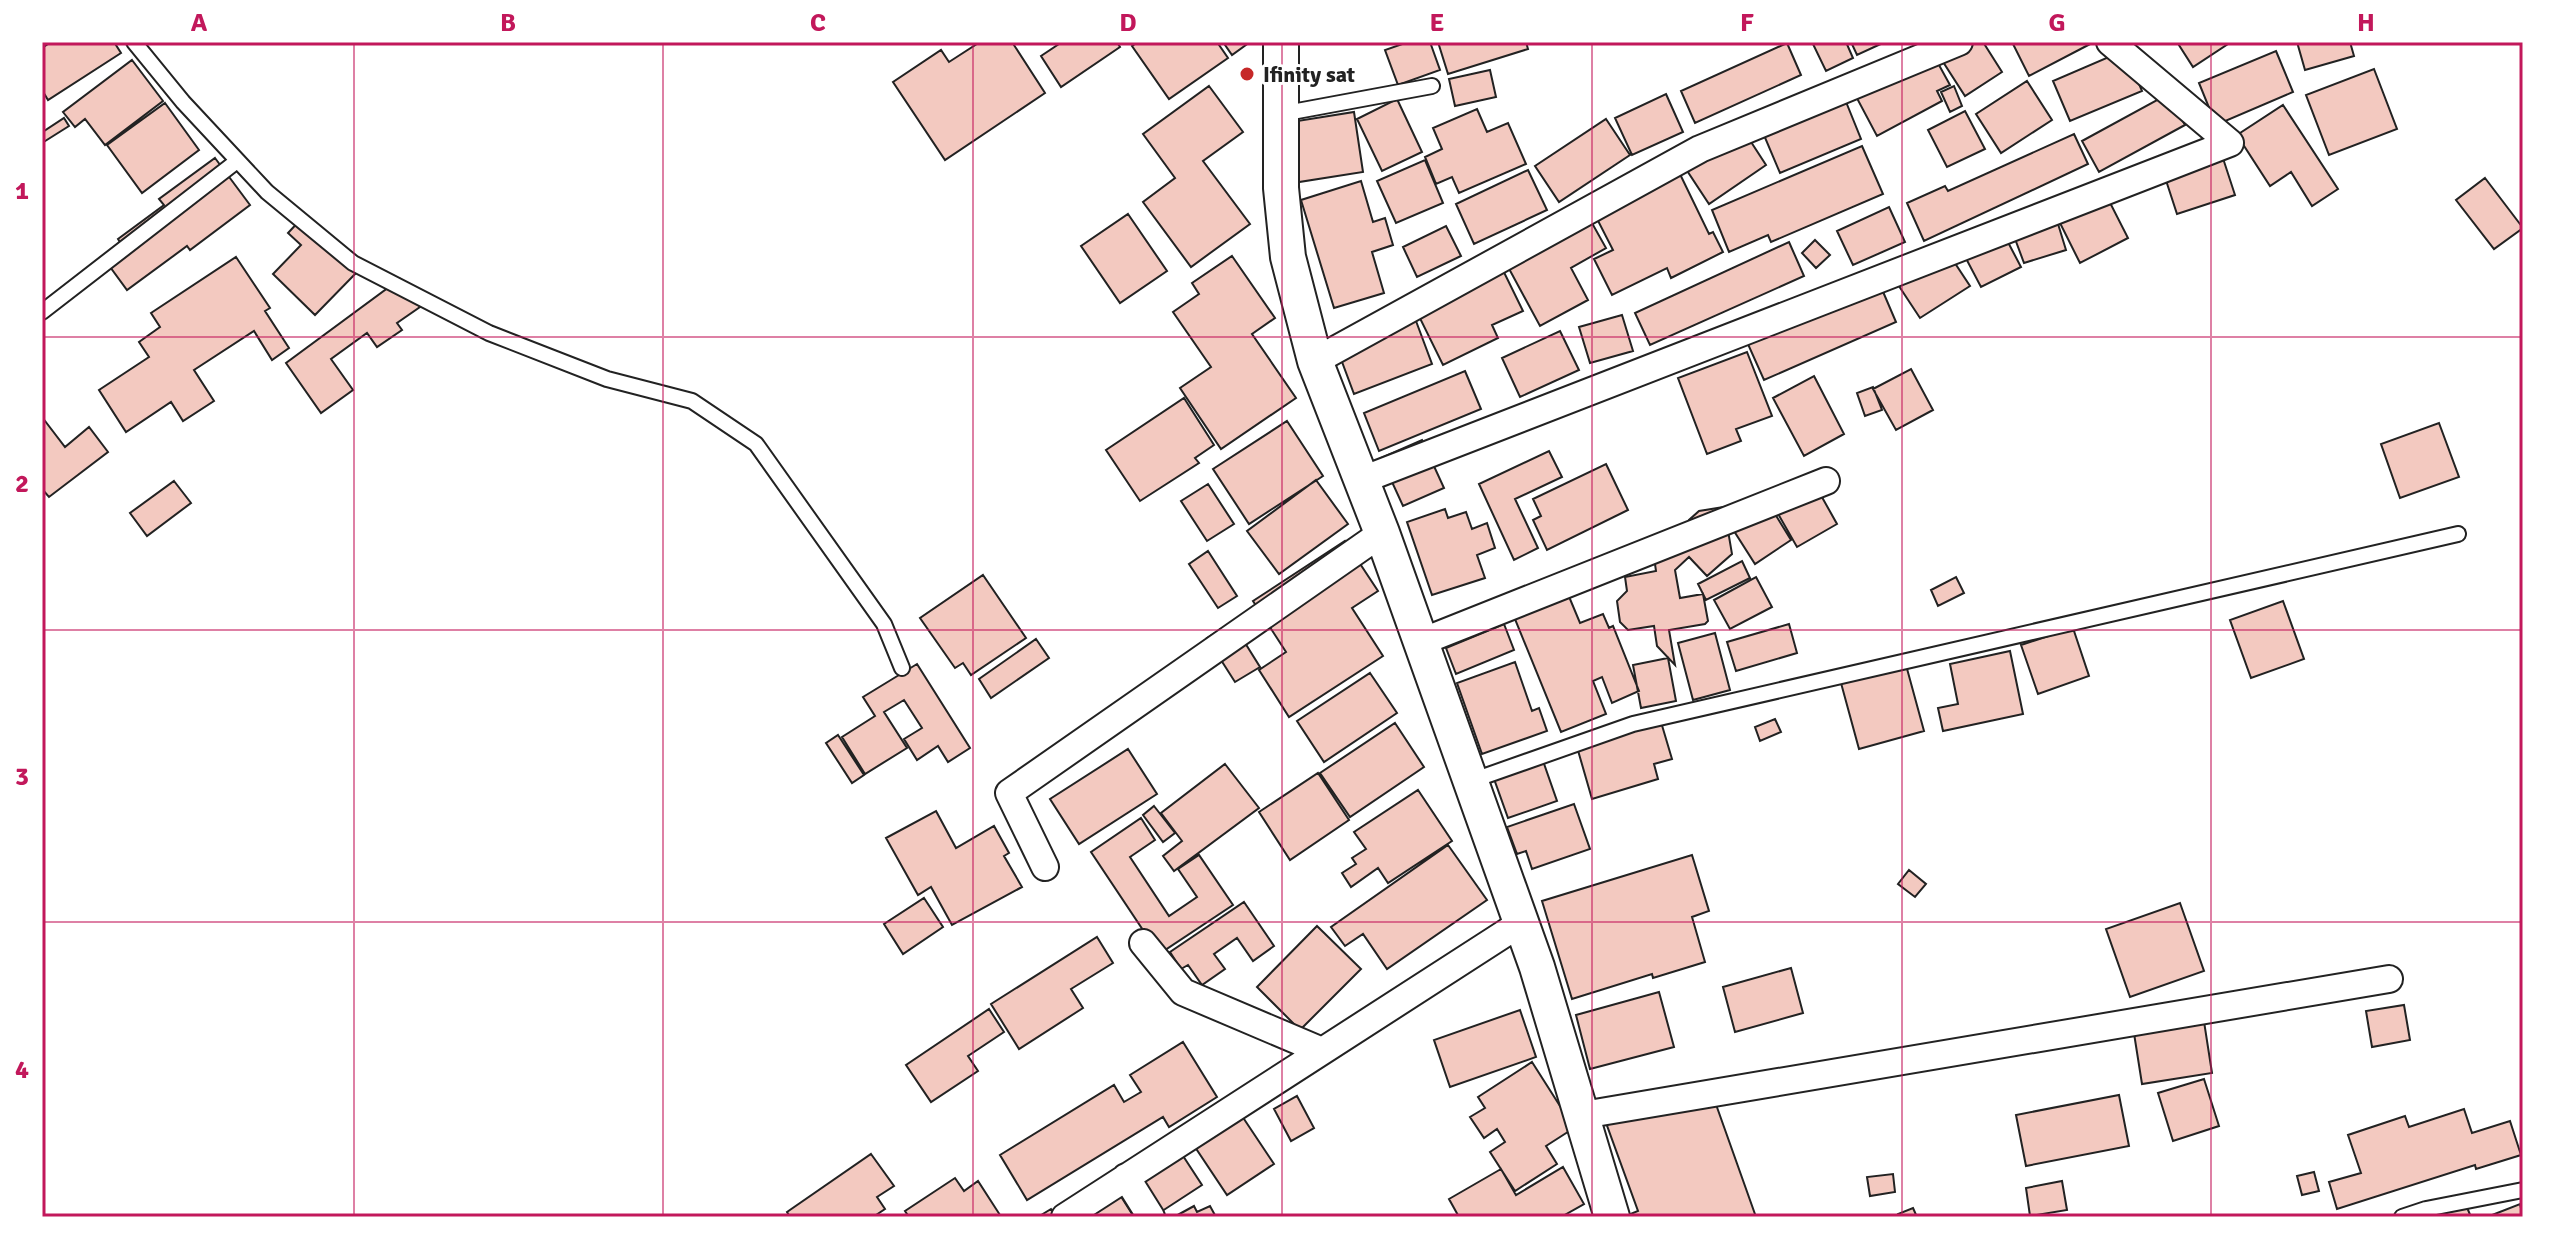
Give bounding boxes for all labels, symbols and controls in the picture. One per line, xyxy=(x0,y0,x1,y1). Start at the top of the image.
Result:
text: A xyxy=(191,7,208,39)
text: B xyxy=(500,7,516,39)
text: C xyxy=(810,7,826,39)
text: D xyxy=(1119,7,1137,39)
text: E xyxy=(1430,7,1444,39)
text: F xyxy=(1740,7,1754,39)
text: G xyxy=(2048,7,2066,39)
text: H xyxy=(2357,7,2375,39)
place label: Ifinity sat xyxy=(1263,61,1355,88)
marker: Ifinity sat xyxy=(1238,65,1256,83)
text: 1 xyxy=(15,175,29,207)
text: 2 xyxy=(15,468,29,500)
text: 3 xyxy=(15,761,29,793)
text: 4 xyxy=(15,1054,29,1086)

